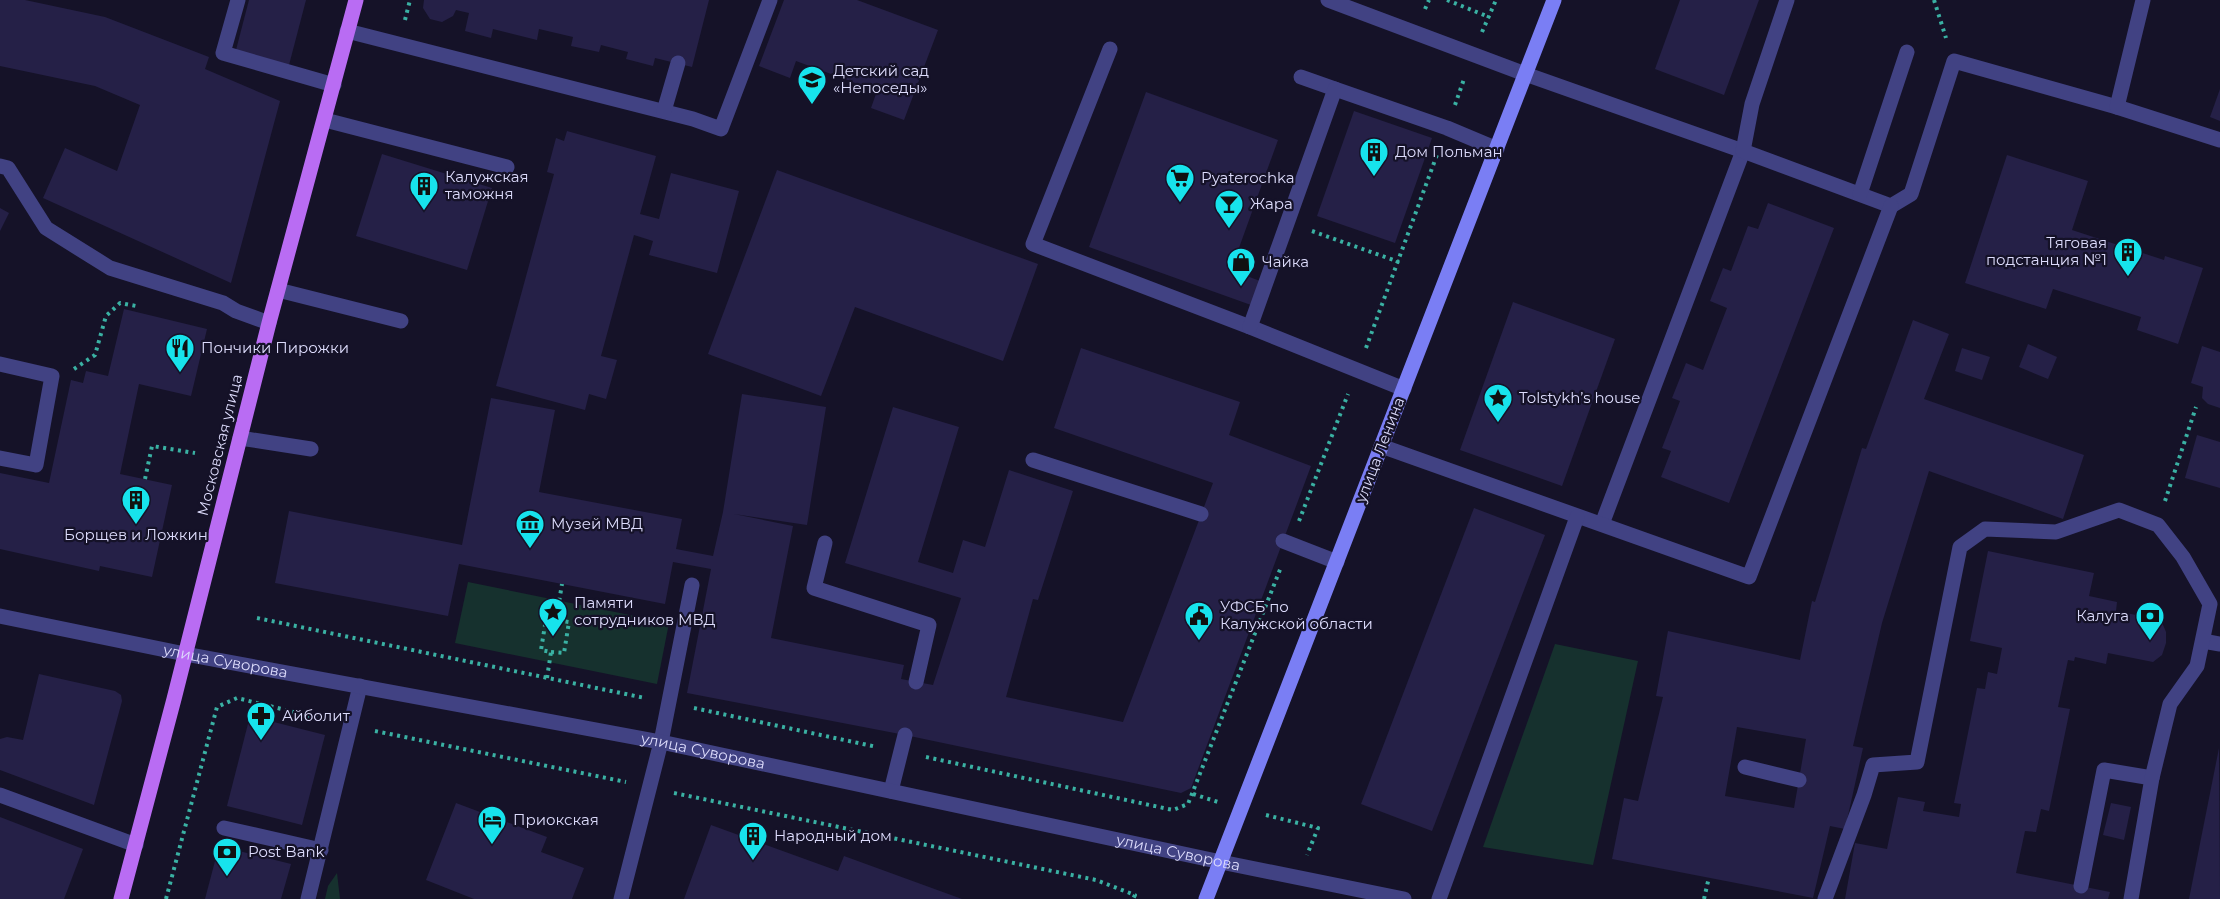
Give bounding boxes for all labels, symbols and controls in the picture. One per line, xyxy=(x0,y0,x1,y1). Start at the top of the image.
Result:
place label: Детский сад «Непоседы» xyxy=(833,61,929,97)
school or university icon: Детский сад «Непоседы» xyxy=(796,64,828,106)
building icon: Дом Польман xyxy=(1358,136,1390,178)
place label: Дом Польман xyxy=(1395,142,1503,161)
supermarket icon: Pyaterochka xyxy=(1164,162,1196,204)
place label: Калужская таможня xyxy=(445,167,529,203)
place label: Pyaterochka xyxy=(1201,168,1295,187)
building icon: Калужская таможня xyxy=(408,170,440,212)
bar icon: Жара xyxy=(1213,188,1245,230)
place label: Жара xyxy=(1250,194,1293,213)
place label: Тяговая подстанция №1 xyxy=(1986,233,2107,269)
building icon: Тяговая подстанция №1 xyxy=(2112,236,2144,278)
shop icon: Чайка xyxy=(1225,246,1257,288)
place label: Чайка xyxy=(1262,252,1309,271)
restaurant icon: Пончики Пирожки xyxy=(164,332,196,374)
place label: Пончики Пирожки xyxy=(201,338,349,357)
street label: Московская улица xyxy=(193,372,246,518)
place icon: Tolstykh’s house xyxy=(1482,382,1514,424)
place label: Tolstykh’s house xyxy=(1519,388,1640,407)
street label: улица Ленина xyxy=(1350,395,1408,506)
building icon: Борщев и Ложкин xyxy=(120,484,152,526)
museum icon: Музей МВД xyxy=(514,508,546,550)
place label: Музей МВД xyxy=(551,514,643,533)
place label: Борщев и Ложкин xyxy=(64,525,208,544)
place label: Памяти сотрудников МВД xyxy=(574,593,716,629)
place icon: Памяти сотрудников МВД xyxy=(537,596,569,638)
place label: УФСБ по Калужской области xyxy=(1220,597,1373,633)
public building icon: УФСБ по Калужской области xyxy=(1183,600,1215,642)
bank icon: Калуга xyxy=(2134,600,2166,642)
place label: Калуга xyxy=(2076,606,2129,625)
street label: улица Суворова xyxy=(161,640,289,682)
pharmacy icon: Айболит xyxy=(245,700,277,742)
place label: Айболит xyxy=(282,706,351,725)
street label: улица Суворова xyxy=(639,728,767,773)
hotel icon: Приокская xyxy=(476,804,508,846)
place label: Приокская xyxy=(513,810,599,829)
building icon: Народный дом xyxy=(737,820,769,862)
place label: Народный дом xyxy=(774,826,892,845)
street label: улица Суворова xyxy=(1114,830,1242,875)
bank icon: Post Bank xyxy=(211,836,243,878)
place label: Post Bank xyxy=(248,842,325,861)

